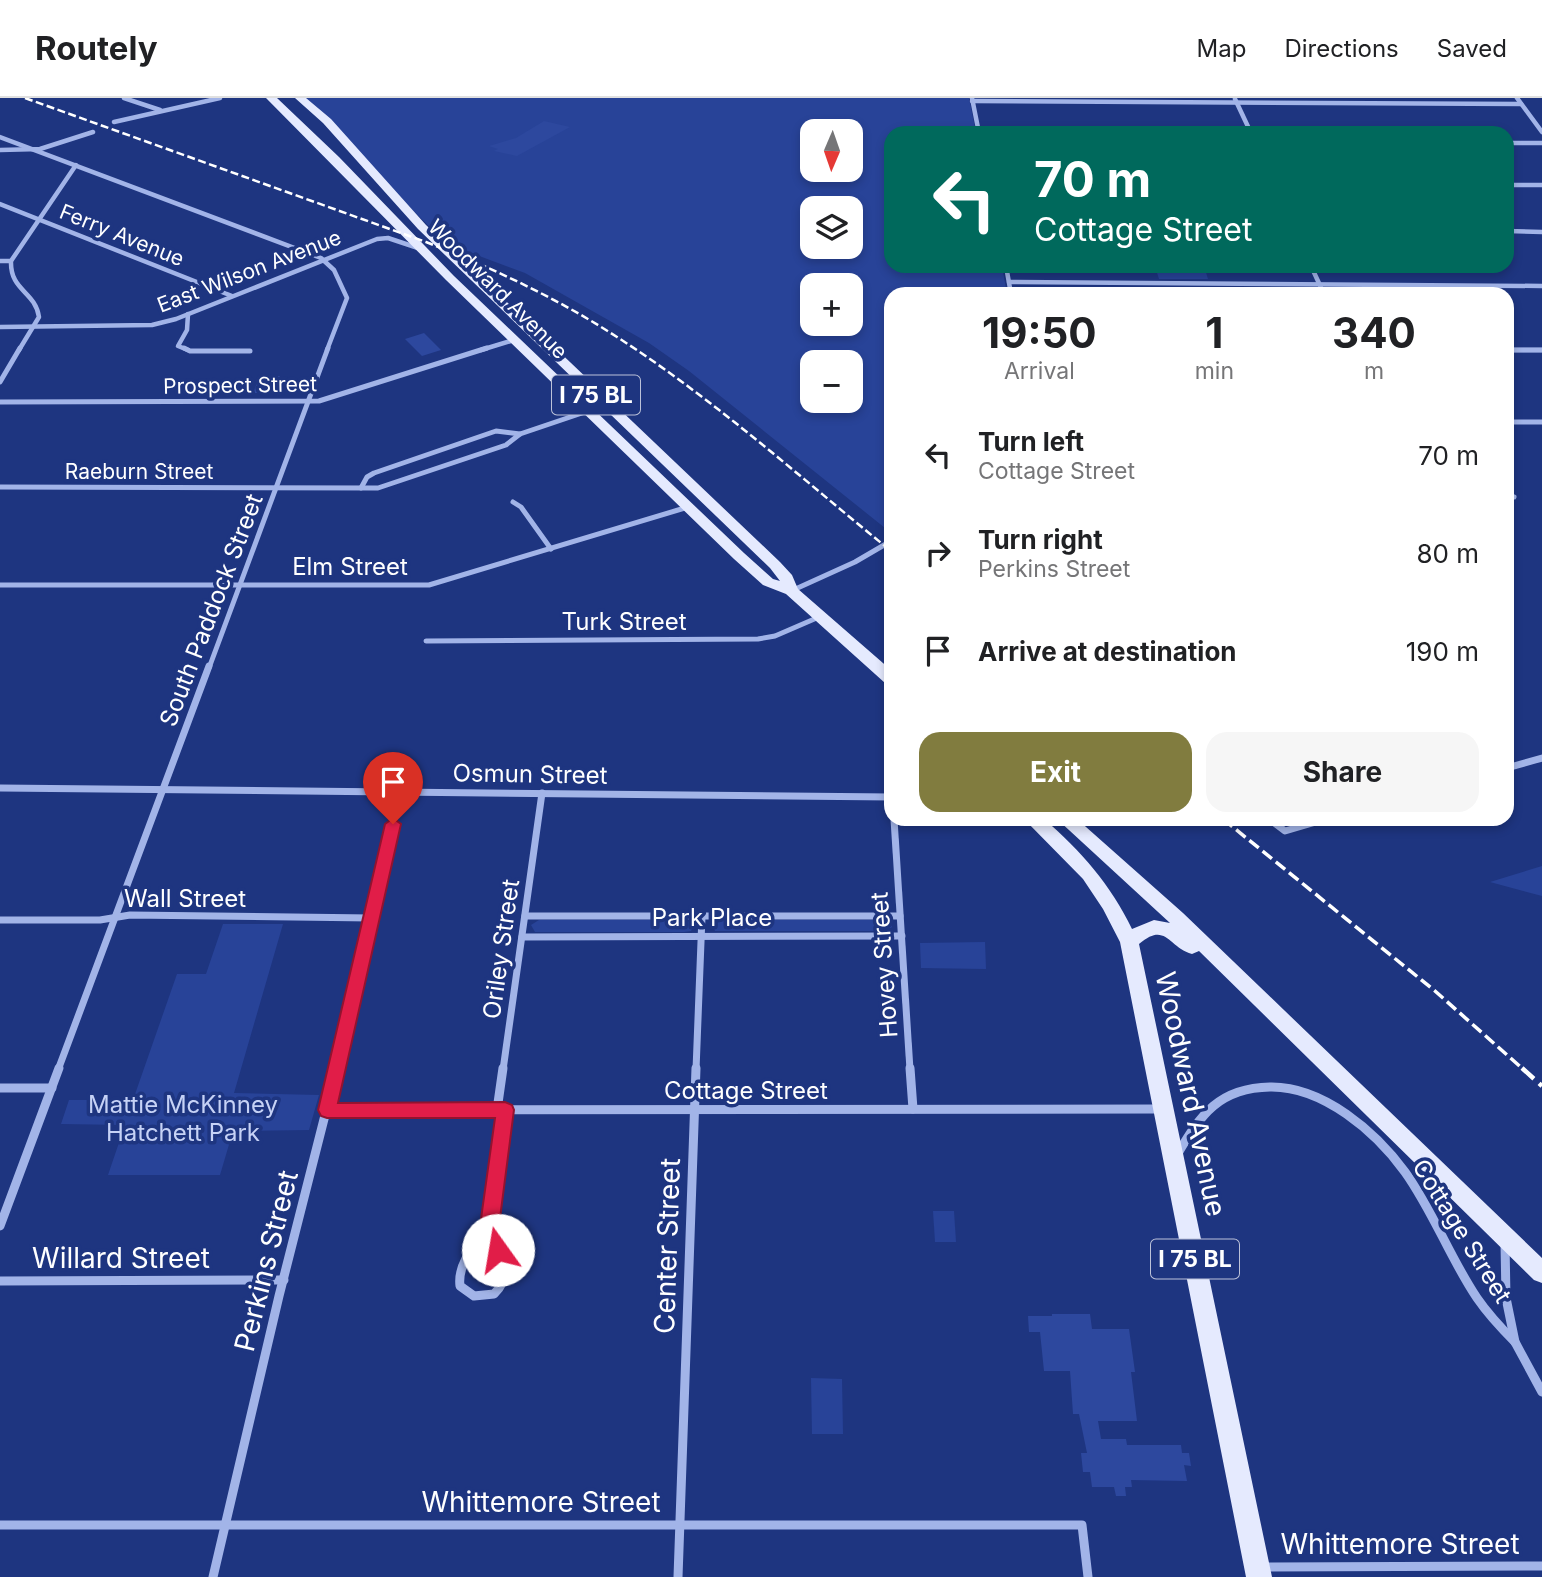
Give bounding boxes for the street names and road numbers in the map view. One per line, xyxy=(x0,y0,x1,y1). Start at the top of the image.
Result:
street label: Ferry Avenue xyxy=(56,199,188,271)
street label: Woodward Avenue xyxy=(423,214,573,364)
street label: East Wilson Avenue xyxy=(154,224,344,318)
street label: Prospect Street xyxy=(163,371,317,399)
road number: I 75 BL xyxy=(552,376,640,414)
street label: Raeburn Street xyxy=(65,459,213,484)
street label: South Paddock Street xyxy=(153,490,269,730)
street label: Elm Street xyxy=(292,552,408,581)
street label: Turk Street xyxy=(562,607,687,636)
street label: Osmun Street xyxy=(452,758,608,790)
street label: Oriley Street xyxy=(477,877,525,1021)
street label: Wall Street xyxy=(124,884,246,913)
street label: Hovey Street xyxy=(864,891,904,1039)
street label: Park Place xyxy=(652,903,772,932)
street label: Woodward Avenue xyxy=(1148,969,1234,1219)
street label: Cottage Street xyxy=(664,1076,828,1105)
street label: Cottage Street xyxy=(1406,1154,1518,1308)
street label: Center Street xyxy=(647,1157,687,1335)
street label: Perkins Street xyxy=(227,1167,305,1355)
road number: I 75 BL xyxy=(1151,1240,1239,1278)
street label: Willard Street xyxy=(32,1241,210,1275)
street label: Whittemore Street xyxy=(421,1485,661,1519)
street label: Whittemore Street xyxy=(1280,1527,1520,1561)

